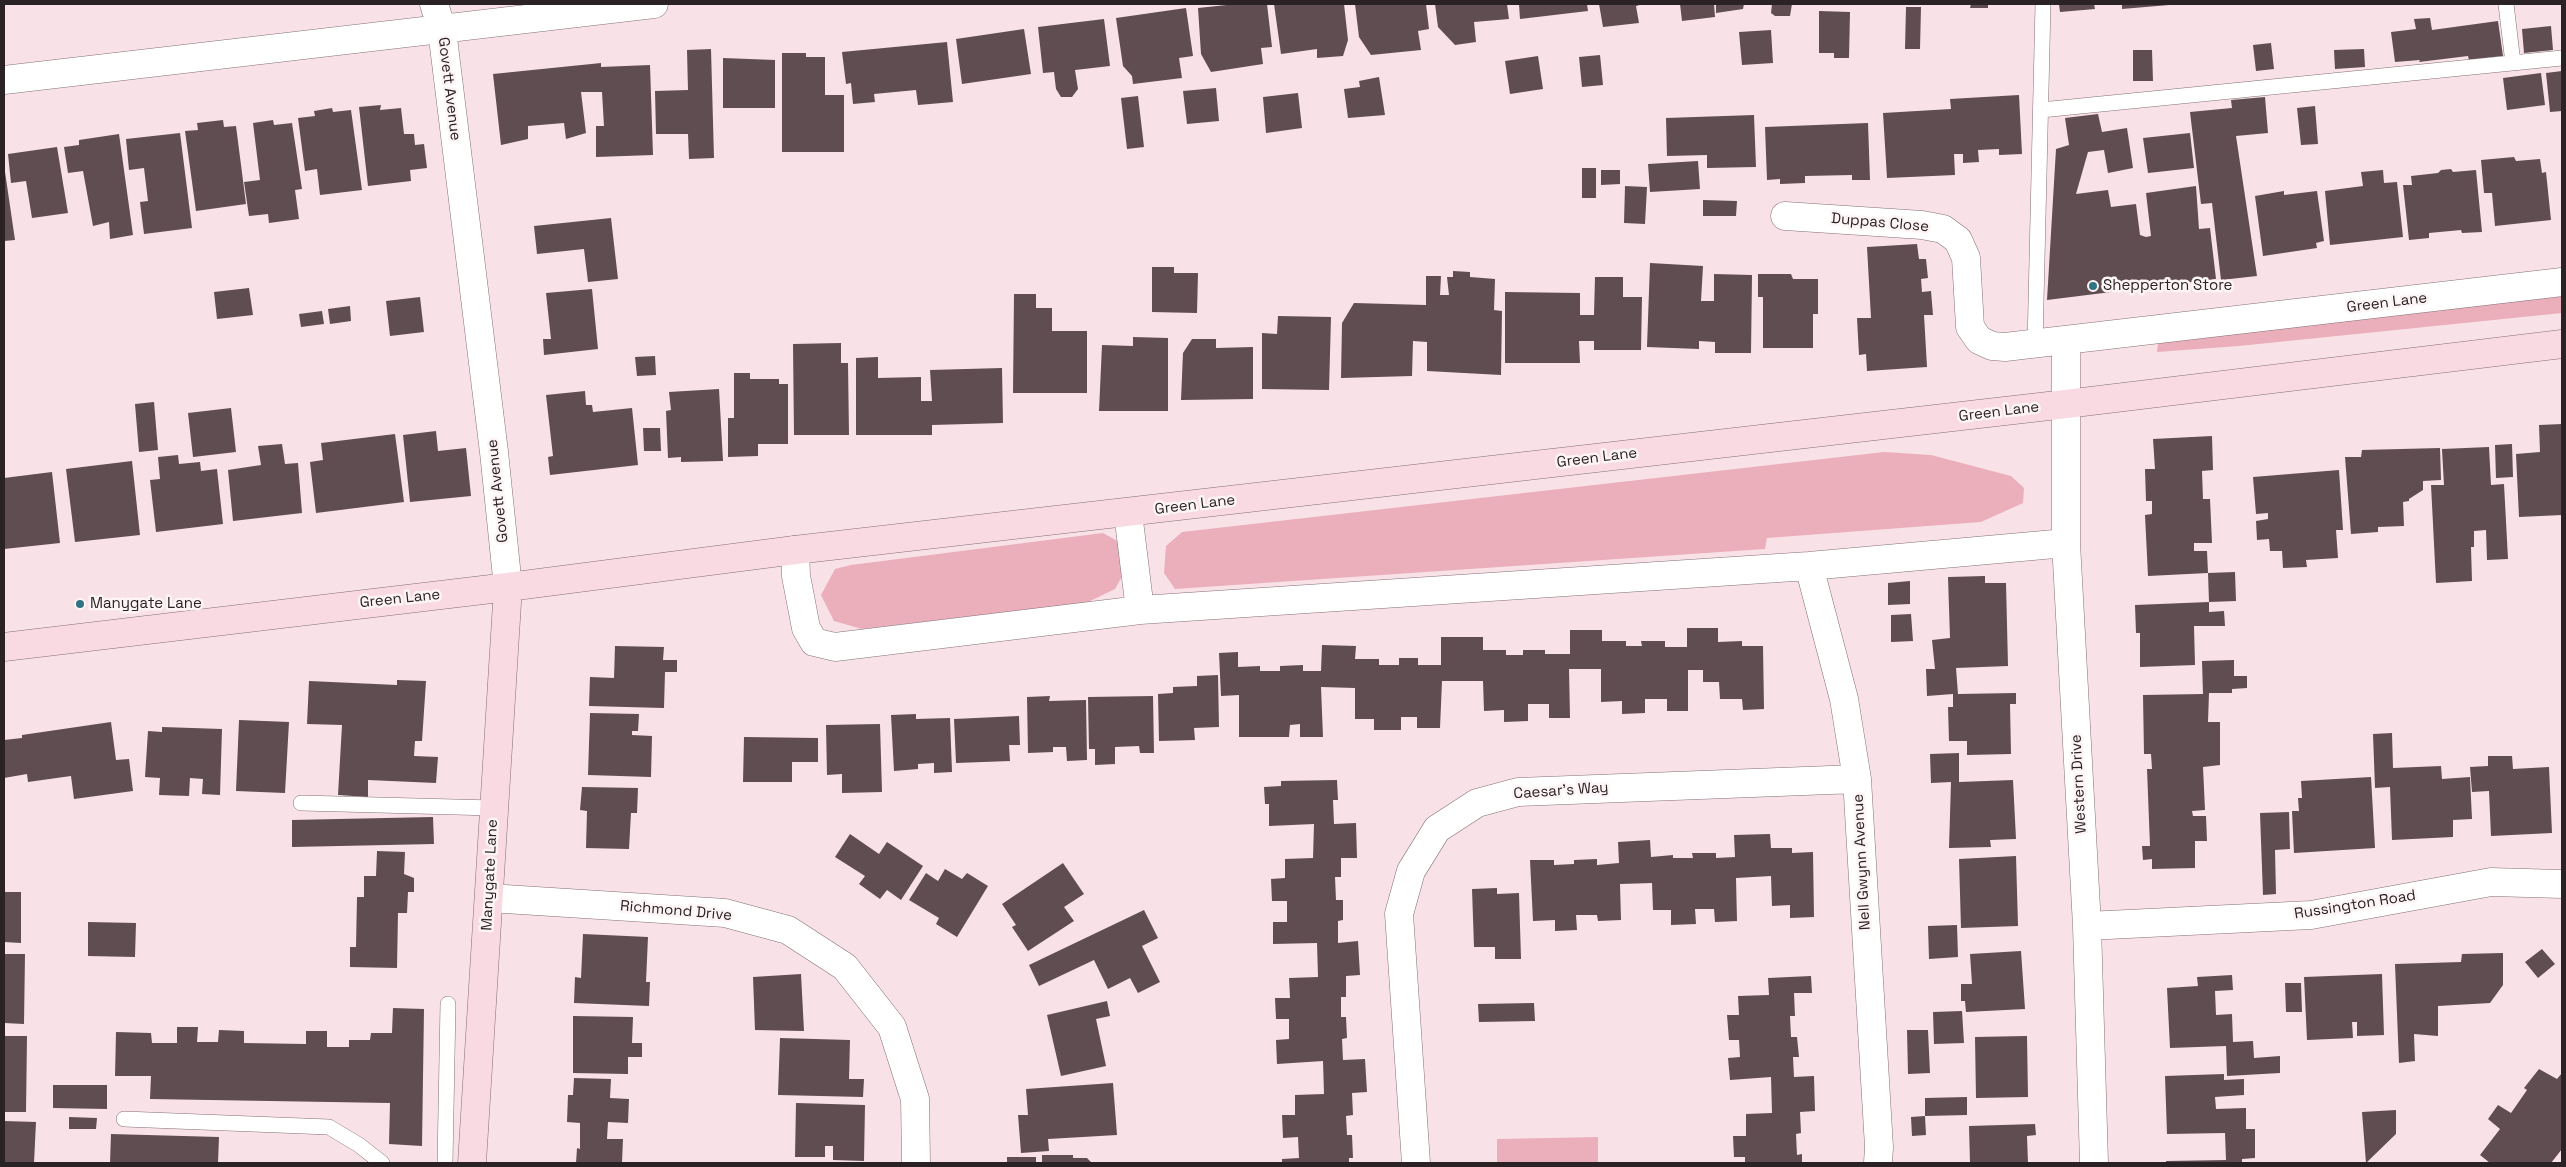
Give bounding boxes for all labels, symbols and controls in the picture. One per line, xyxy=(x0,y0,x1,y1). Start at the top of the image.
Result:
street label: Govett Avenue xyxy=(434,36,464,142)
street label: Duppas Close xyxy=(1830,210,1930,236)
place label: Shepperton Store xyxy=(2103,277,2232,295)
marker: Shepperton Store xyxy=(2087,280,2099,292)
street label: Green Lane xyxy=(2346,289,2428,317)
street label: Green Lane xyxy=(1958,398,2040,426)
street label: Govett Avenue xyxy=(484,438,512,544)
street label: Green Lane xyxy=(1556,444,1638,472)
street label: Green Lane xyxy=(1154,491,1236,519)
street label: Green Lane xyxy=(359,586,441,612)
place label: Manygate Lane xyxy=(90,595,202,613)
marker: Manygate Lane xyxy=(74,598,86,610)
street label: Western Drive xyxy=(2067,734,2091,834)
street label: Caesar's Way xyxy=(1513,779,1609,803)
street label: Nell Gwynn Avenue xyxy=(1849,793,1875,931)
street label: Manygate Lane xyxy=(478,819,502,931)
street label: Russington Road xyxy=(2293,887,2417,923)
street label: Richmond Drive xyxy=(619,897,733,925)

